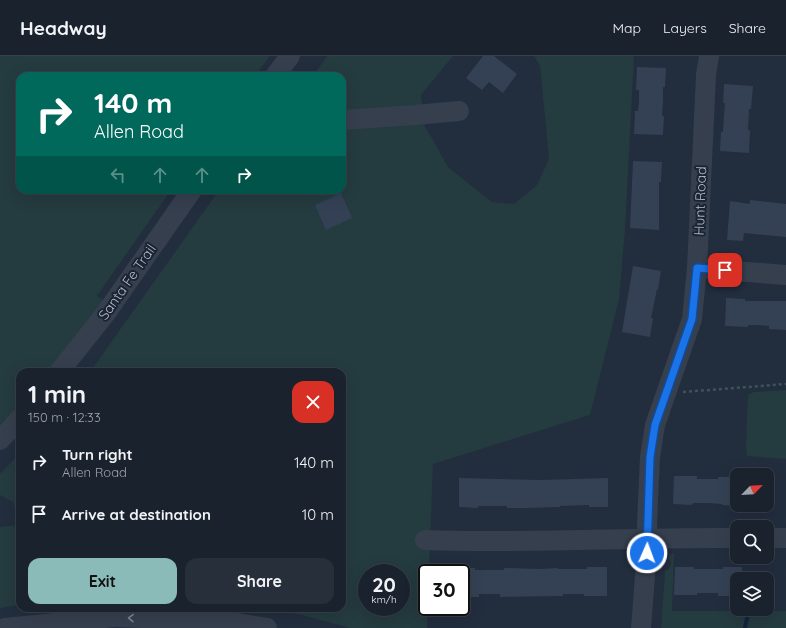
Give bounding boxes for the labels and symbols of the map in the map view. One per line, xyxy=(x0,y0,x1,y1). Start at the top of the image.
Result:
street label: Hunt Road xyxy=(690,166,710,236)
street label: Santa Fe Trail xyxy=(94,241,160,323)
pin xyxy=(708,253,742,287)
north arrow xyxy=(730,468,774,512)
position arrow xyxy=(626,532,668,574)
speed limit sign: 30 xyxy=(418,564,470,616)
one-way arrow xyxy=(128,613,134,622)

